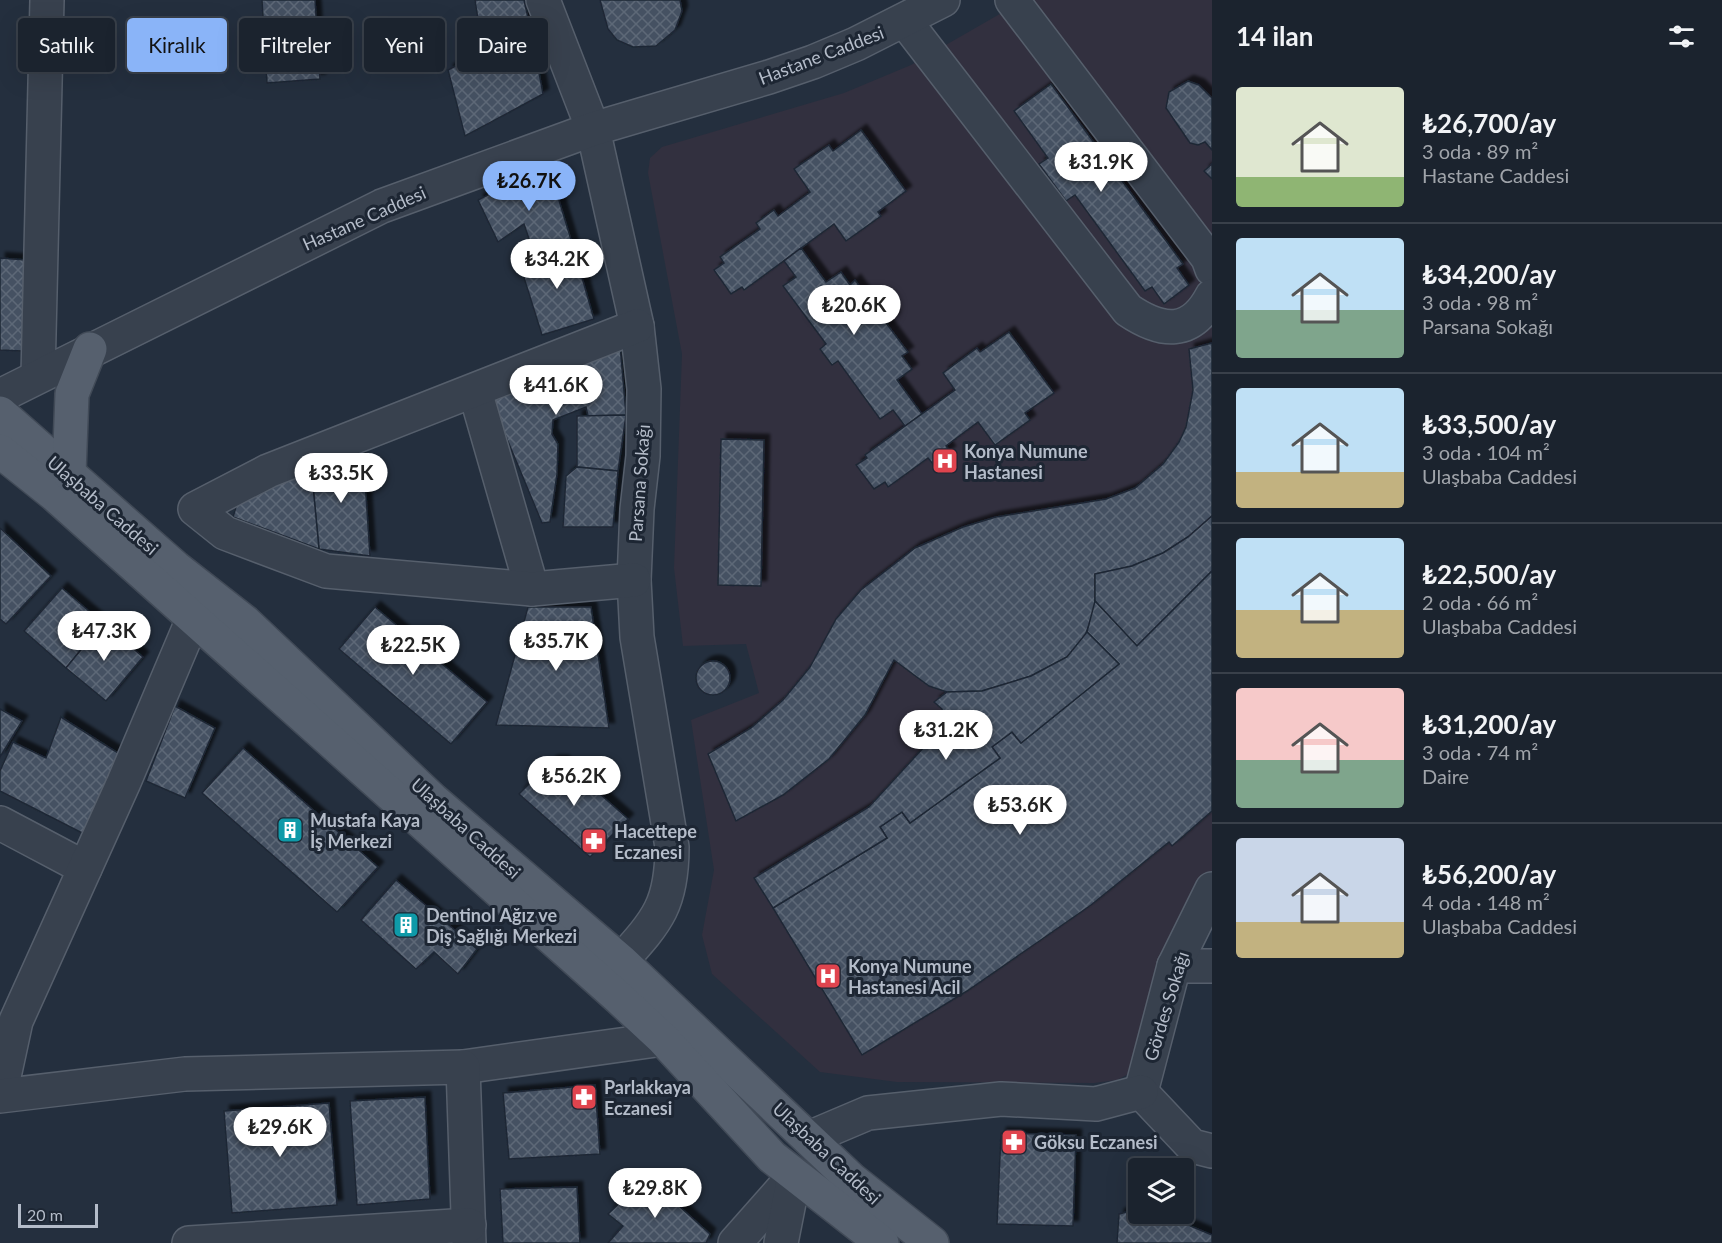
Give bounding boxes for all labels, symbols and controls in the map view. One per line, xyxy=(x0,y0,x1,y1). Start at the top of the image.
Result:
chip: Satılık xyxy=(18,18,115,72)
chip: Kiralık xyxy=(127,18,227,72)
chip: Filtreler xyxy=(239,18,352,72)
chip: Yeni xyxy=(364,18,445,72)
chip: Daire xyxy=(457,18,548,72)
text: 14 ilan xyxy=(1236,20,1313,52)
icon: filters xyxy=(1665,20,1698,53)
street label: Hastane Caddesi xyxy=(755,21,887,89)
text: ₺26,700/ay xyxy=(1422,107,1556,139)
icon: home xyxy=(1284,111,1356,183)
text: 3 oda · 89 m² xyxy=(1422,139,1538,163)
pin: ₺31.9K xyxy=(1052,142,1150,193)
text: ₺31.9K xyxy=(1069,149,1133,173)
pin: ₺26.7K xyxy=(480,161,578,212)
text: Hastane Caddesi xyxy=(1422,163,1569,187)
text: ₺26.7K xyxy=(497,168,561,192)
street label: Hastane Caddesi xyxy=(299,181,429,255)
pin: ₺34.2K xyxy=(508,239,606,290)
text: ₺34.2K xyxy=(525,246,589,270)
text: ₺34,200/ay xyxy=(1422,258,1556,290)
icon: home xyxy=(1284,262,1356,334)
pin: ₺20.6K xyxy=(805,285,903,336)
text: 3 oda · 98 m² xyxy=(1422,290,1538,314)
text: ₺20.6K xyxy=(822,292,886,316)
text: Parsana Sokağı xyxy=(1422,314,1553,338)
pin: ₺41.6K xyxy=(507,365,605,416)
text: ₺41.6K xyxy=(524,372,588,396)
text: ₺33,500/ay xyxy=(1422,408,1556,440)
icon: home xyxy=(1284,412,1356,484)
street label: Parsana Sokağı xyxy=(624,423,654,543)
place label: Konya Numune Hastanesi xyxy=(964,440,1088,483)
text: 3 oda · 104 m² xyxy=(1422,440,1550,464)
hospital icon: Konya Numune Hastanesi xyxy=(930,446,960,476)
street label: Ulaşbaba Caddesi xyxy=(43,451,163,559)
pin: ₺33.5K xyxy=(292,453,390,504)
text: ₺33.5K xyxy=(309,460,373,484)
text: Ulaşbaba Caddesi xyxy=(1422,464,1577,488)
text: ₺22,500/ay xyxy=(1422,558,1556,590)
icon: home xyxy=(1284,562,1356,634)
text: 2 oda · 66 m² xyxy=(1422,590,1538,614)
pin: ₺47.3K xyxy=(55,611,153,662)
text: Ulaşbaba Caddesi xyxy=(1422,614,1577,638)
text: ₺47.3K xyxy=(72,618,136,642)
pin: ₺35.7K xyxy=(507,621,605,672)
pin: ₺22.5K xyxy=(364,625,462,676)
text: ₺35.7K xyxy=(524,628,588,652)
text: ₺22.5K xyxy=(381,632,445,656)
text: ₺31,200/ay xyxy=(1422,708,1556,740)
pin: ₺31.2K xyxy=(897,710,995,761)
icon: home xyxy=(1284,712,1356,784)
text: ₺31.2K xyxy=(914,717,978,741)
text: 3 oda · 74 m² xyxy=(1422,740,1538,764)
pin: ₺56.2K xyxy=(525,756,623,807)
text: ₺56.2K xyxy=(542,763,606,787)
text: Daire xyxy=(1422,764,1469,788)
street label: Ulaşbaba Caddesi xyxy=(407,773,525,883)
pin: ₺53.6K xyxy=(971,785,1069,836)
text: ₺53.6K xyxy=(988,792,1052,816)
place label: Mustafa Kaya İş Merkezi xyxy=(310,809,420,852)
building icon: Mustafa Kaya İş Merkezi xyxy=(275,815,305,845)
place label: Hacettepe Eczanesi xyxy=(614,820,697,863)
pharmacy icon: Hacettepe Eczanesi xyxy=(579,826,609,856)
text: ₺56,200/ay xyxy=(1422,858,1556,890)
icon: home xyxy=(1284,862,1356,934)
text: 4 oda · 148 m² xyxy=(1422,890,1550,914)
place label: Dentinol Ağız ve Diş Sağlığı Merkezi xyxy=(426,904,577,947)
building icon: Dentinol Ağız ve Diş Sağlığı Merkezi xyxy=(391,910,421,940)
text: Ulaşbaba Caddesi xyxy=(1422,914,1577,938)
street label: Gördes Sokağı xyxy=(1139,949,1193,1063)
place label: Konya Numune Hastanesi Acil xyxy=(848,955,972,998)
hospital icon: Konya Numune Hastanesi Acil xyxy=(813,961,843,991)
place label: Parlakkaya Eczanesi xyxy=(604,1076,691,1119)
pharmacy icon: Parlakkaya Eczanesi xyxy=(569,1082,599,1112)
street label: Ulaşbaba Caddesi xyxy=(768,1097,886,1209)
pin: ₺29.6K xyxy=(231,1107,329,1158)
text: ₺29.6K xyxy=(248,1114,312,1138)
pharmacy icon: Göksu Eczanesi xyxy=(999,1127,1029,1157)
place label: Göksu Eczanesi xyxy=(1034,1131,1158,1153)
map controls xyxy=(1128,1158,1194,1224)
button: layers xyxy=(1128,1158,1194,1224)
pin: ₺29.8K xyxy=(606,1168,704,1219)
text: ₺29.8K xyxy=(623,1175,687,1199)
scale bar xyxy=(18,1201,98,1228)
text: 20 m xyxy=(27,1205,63,1224)

